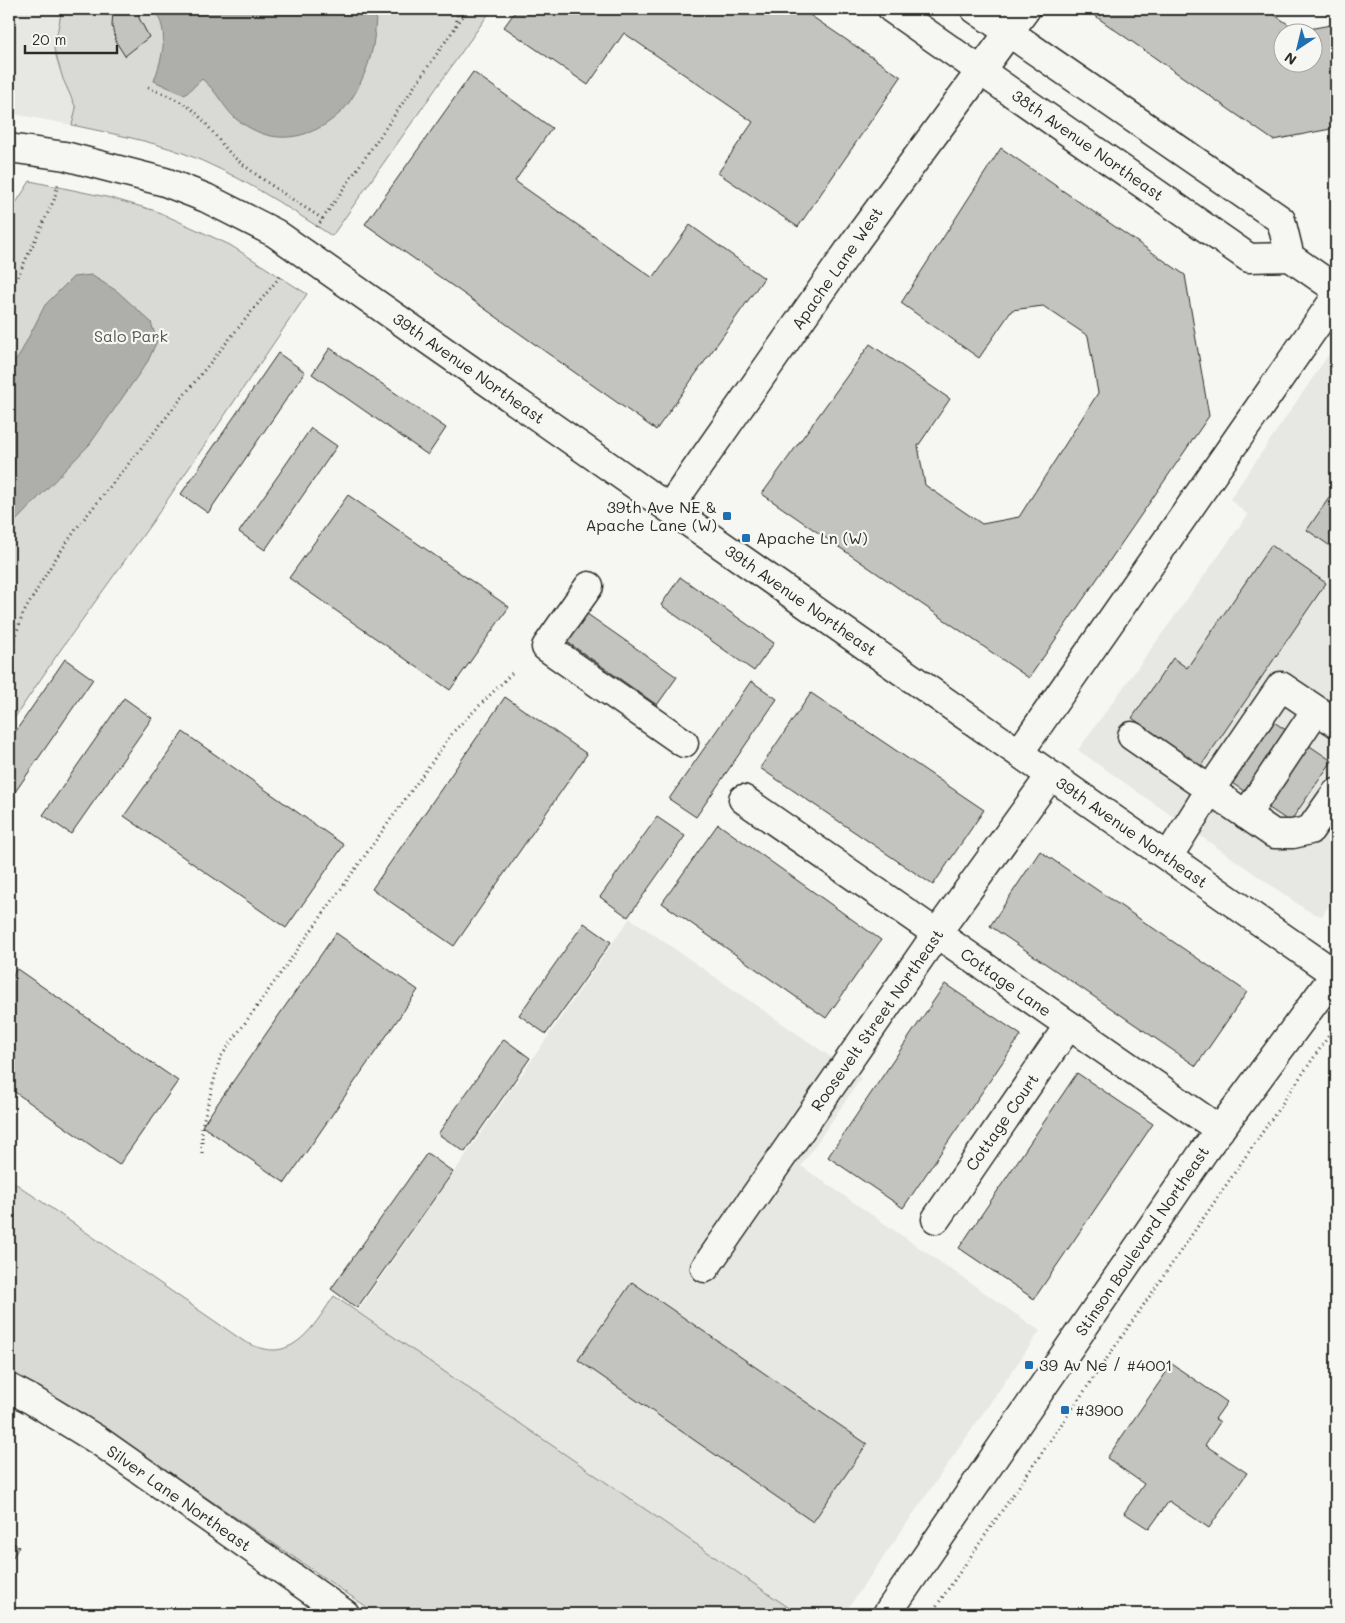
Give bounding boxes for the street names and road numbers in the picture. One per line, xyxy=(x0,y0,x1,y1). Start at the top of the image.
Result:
street label: 38th Avenue Northeast xyxy=(1008,84,1168,205)
street label: Apache Lane West xyxy=(786,202,887,333)
street label: 39th Avenue Northeast xyxy=(389,307,549,428)
street label: 39th Avenue Northeast xyxy=(721,539,881,660)
street label: 39th Avenue Northeast xyxy=(1052,771,1212,892)
street label: Roosevelt Street Northeast xyxy=(806,925,948,1115)
street label: Cottage Lane xyxy=(957,942,1056,1021)
street label: Cottage Court xyxy=(960,1069,1043,1174)
street label: Stinson Boulevard Northeast xyxy=(1070,1142,1213,1340)
street label: Silver Lane Northeast xyxy=(103,1440,256,1555)

